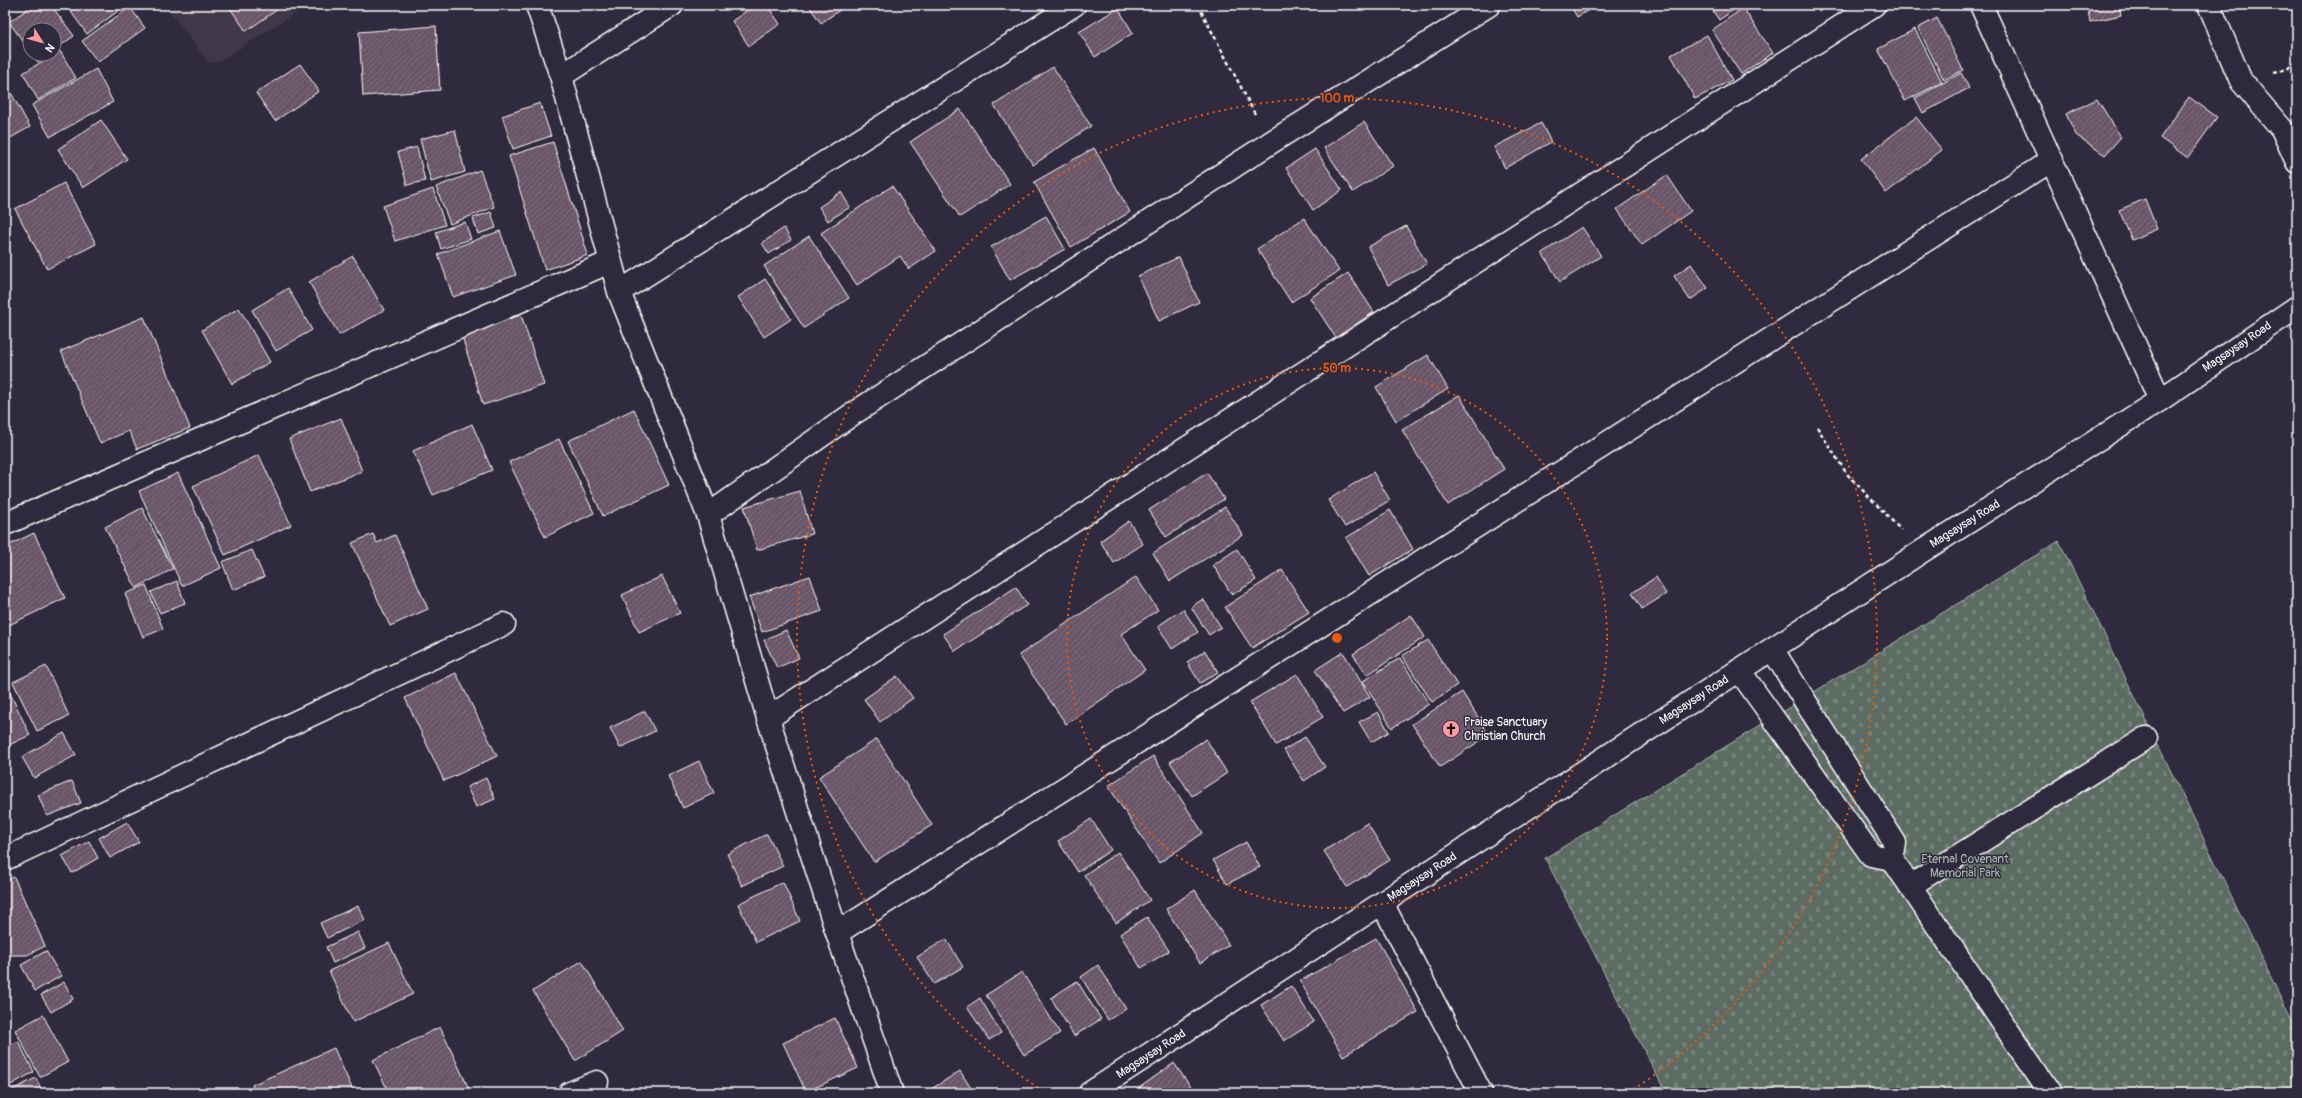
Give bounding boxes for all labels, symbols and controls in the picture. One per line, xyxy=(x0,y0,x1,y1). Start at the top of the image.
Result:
north arrow xyxy=(22,22,62,62)
text: N xyxy=(42,41,57,55)
text: 100 m xyxy=(1320,91,1355,106)
street label: Magsaysay Road xyxy=(2200,318,2274,376)
text: 50 m xyxy=(1323,361,1351,376)
street label: Magsaysay Road xyxy=(1927,496,2003,552)
centre of rings xyxy=(1330,631,1344,645)
street label: Magsaysay Road xyxy=(1656,672,1732,728)
place label: Praise Sanctuary Christian Church xyxy=(1464,715,1547,744)
church icon: Praise Sanctuary Christian Church xyxy=(1441,719,1461,739)
street label: Magsaysay Road xyxy=(1384,849,1460,905)
park label: Eternal Covenant Memorial Park xyxy=(1921,852,2009,881)
street label: Magsaysay Road xyxy=(1113,1026,1189,1082)

